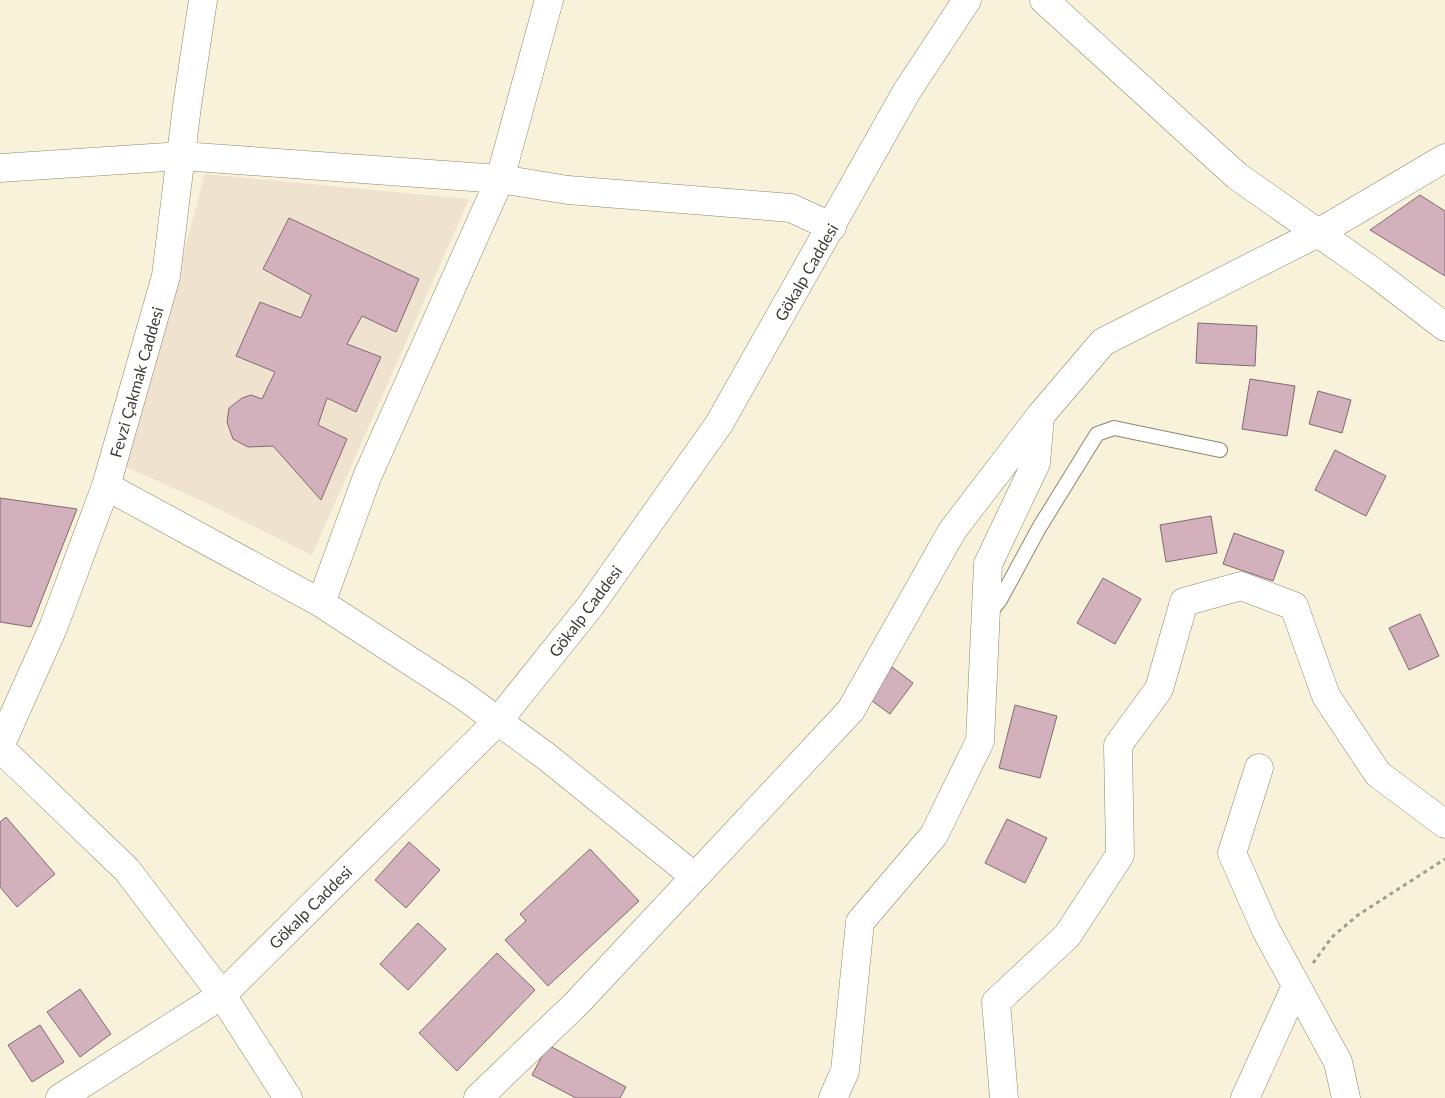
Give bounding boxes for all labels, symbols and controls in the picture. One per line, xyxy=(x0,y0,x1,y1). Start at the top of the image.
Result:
street label: Gökalp Caddesi xyxy=(770,220,842,324)
street label: Fevzi Çakmak Caddesi xyxy=(105,304,167,460)
street label: Gökalp Caddesi xyxy=(545,562,625,660)
street label: Gökalp Caddesi xyxy=(265,862,355,952)

